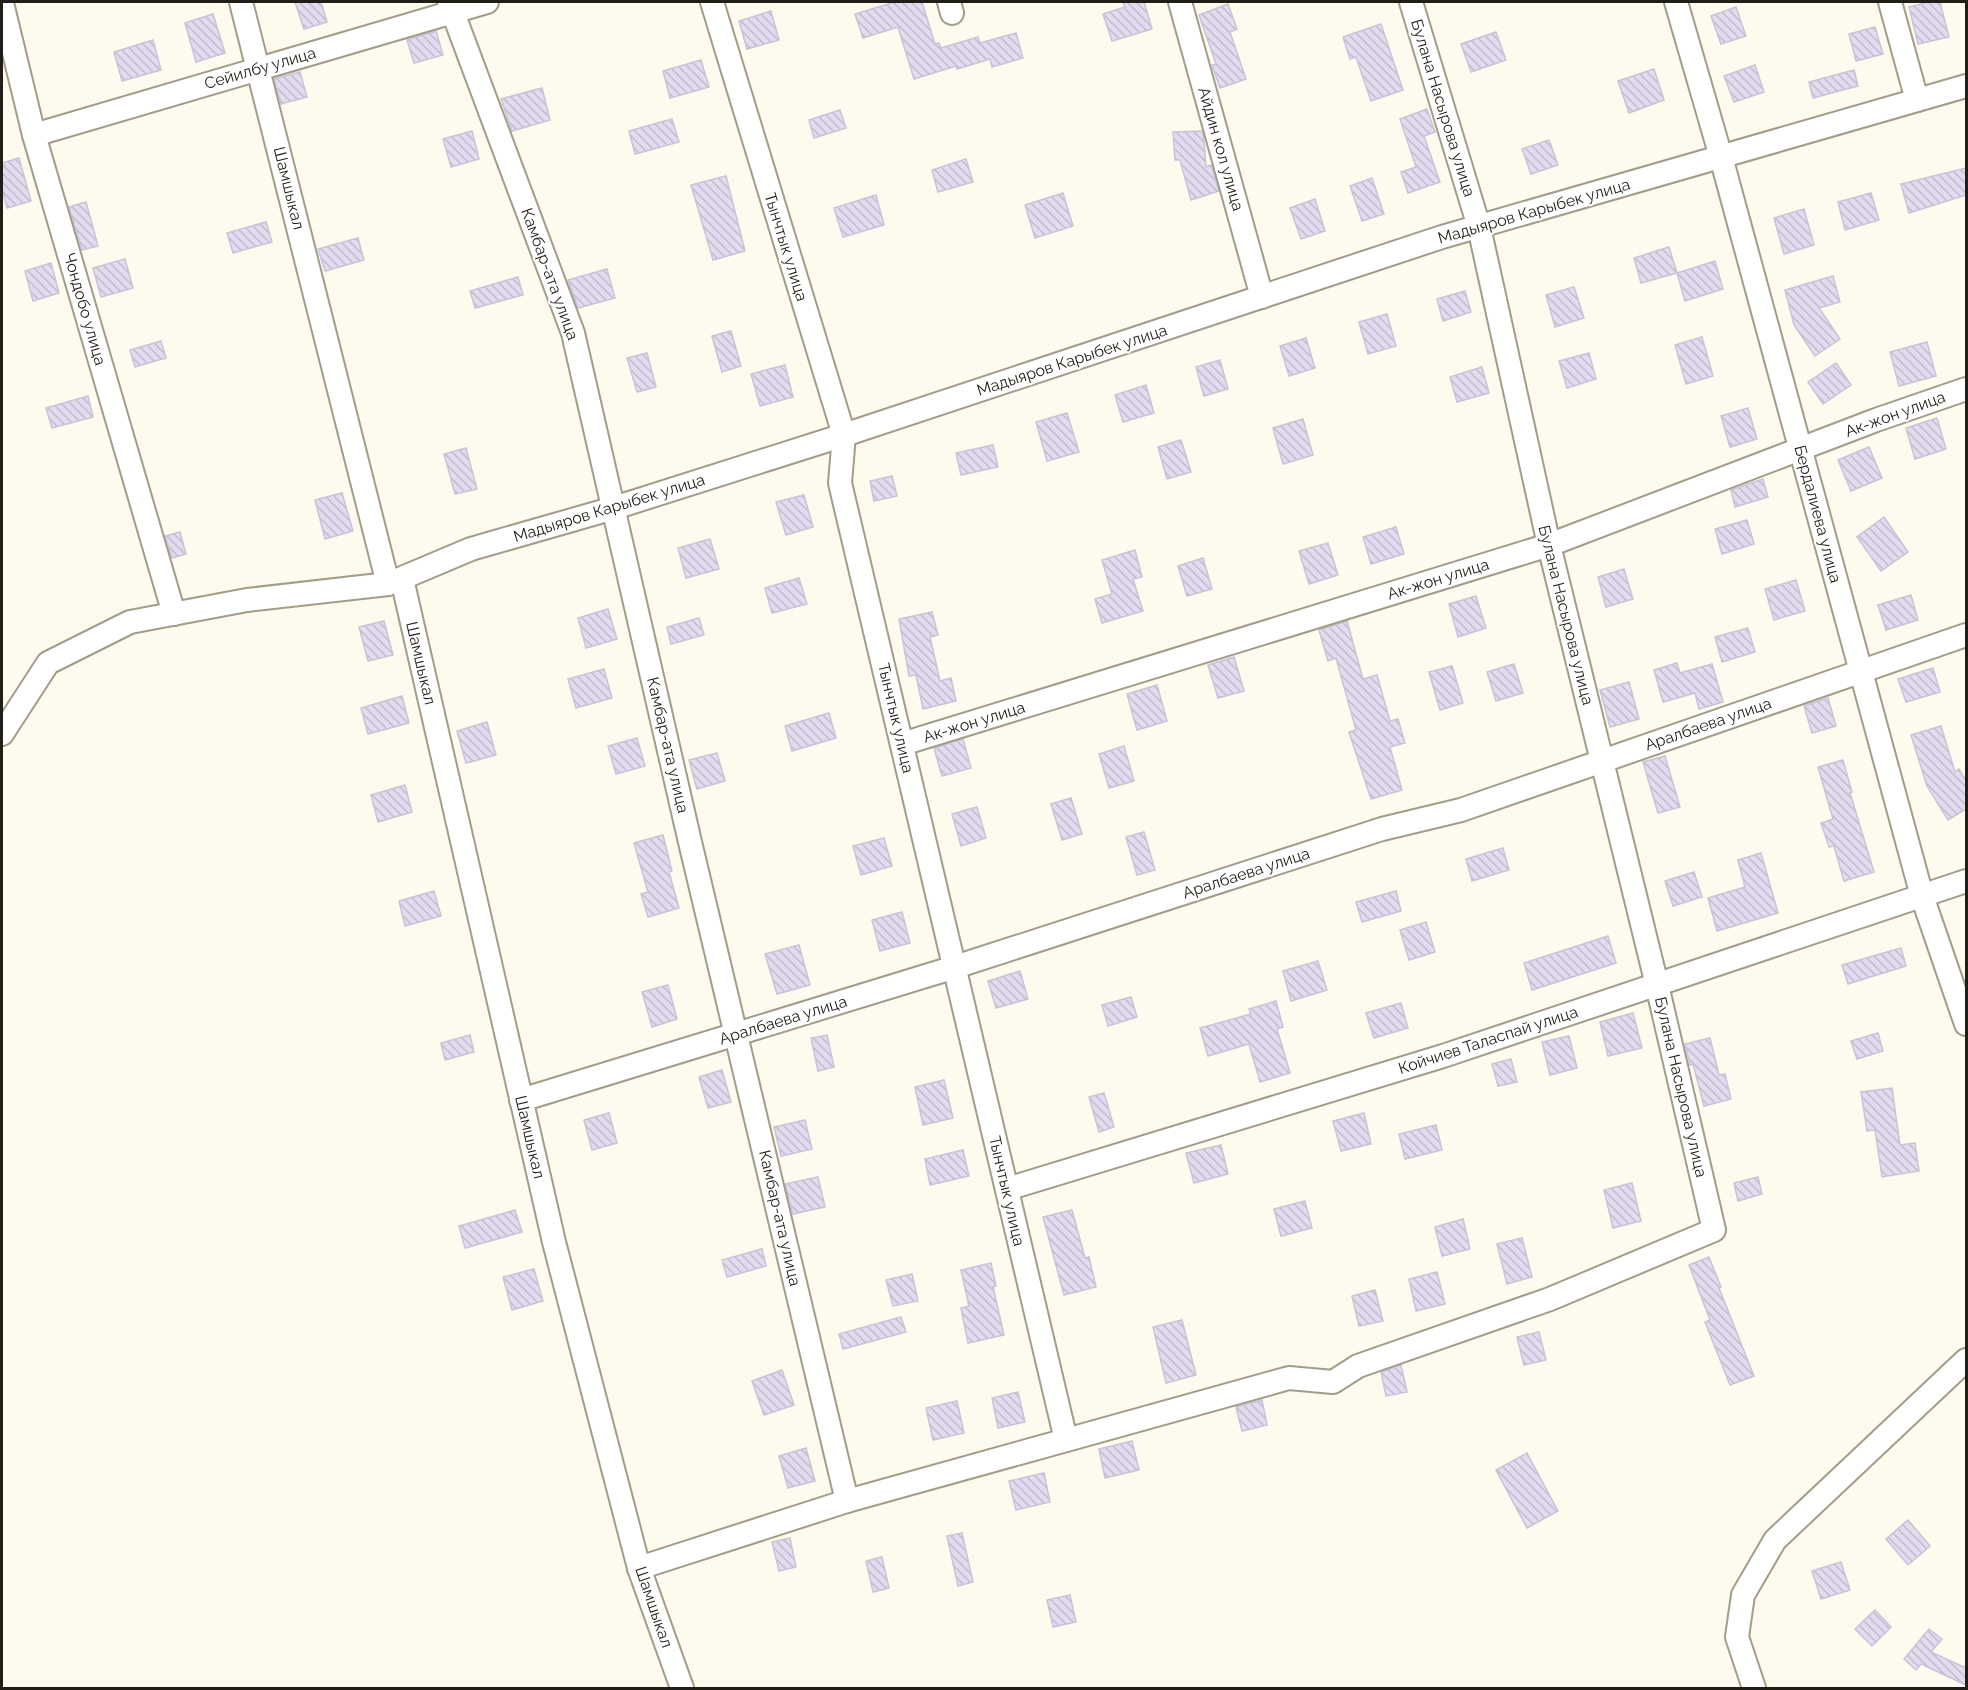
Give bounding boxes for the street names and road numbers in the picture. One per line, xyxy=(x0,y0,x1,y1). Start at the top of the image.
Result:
street label: Булана Насырова улица xyxy=(1407,17,1479,199)
street label: Сейилбу улица xyxy=(202,43,318,93)
street label: Айдин кол улица xyxy=(1194,85,1248,213)
street label: Шамшыкал xyxy=(270,145,308,231)
street label: Мадыяров Карыбек улица xyxy=(1436,174,1632,248)
street label: Тынчтык улица xyxy=(760,190,812,304)
street label: Камбар-ата улица xyxy=(517,205,583,343)
street label: Чондобо улица xyxy=(60,251,110,367)
street label: Мадыяров Карыбек улица xyxy=(974,320,1170,400)
street label: Ак-жон улица xyxy=(1842,387,1948,441)
street label: Бердалиева улица xyxy=(1790,443,1846,585)
street label: Мадыяров Карыбек улица xyxy=(511,470,707,546)
street label: Булана Насырова улица xyxy=(1534,523,1598,707)
street label: Ак-жон улица xyxy=(1385,555,1491,603)
street label: Шамшыкал xyxy=(402,620,440,706)
street label: Тынчтык улица xyxy=(874,661,918,775)
street label: Камбар-ата улица xyxy=(643,675,693,815)
street label: Аралбаева улица xyxy=(1642,693,1774,755)
street label: Ак-жон улица xyxy=(921,698,1027,746)
street label: Аралбаева улица xyxy=(1180,843,1312,903)
street label: Аралбаева улица xyxy=(717,992,849,1048)
street label: Булана Насырова улица xyxy=(1651,995,1711,1179)
street label: Койчиев Таласпай улица xyxy=(1396,1002,1580,1078)
street label: Шамшыкал xyxy=(511,1094,549,1180)
street label: Тынчтык улица xyxy=(985,1134,1029,1248)
street label: Камбар-ата улица xyxy=(755,1148,805,1288)
street label: Шамшыкал xyxy=(631,1564,677,1650)

